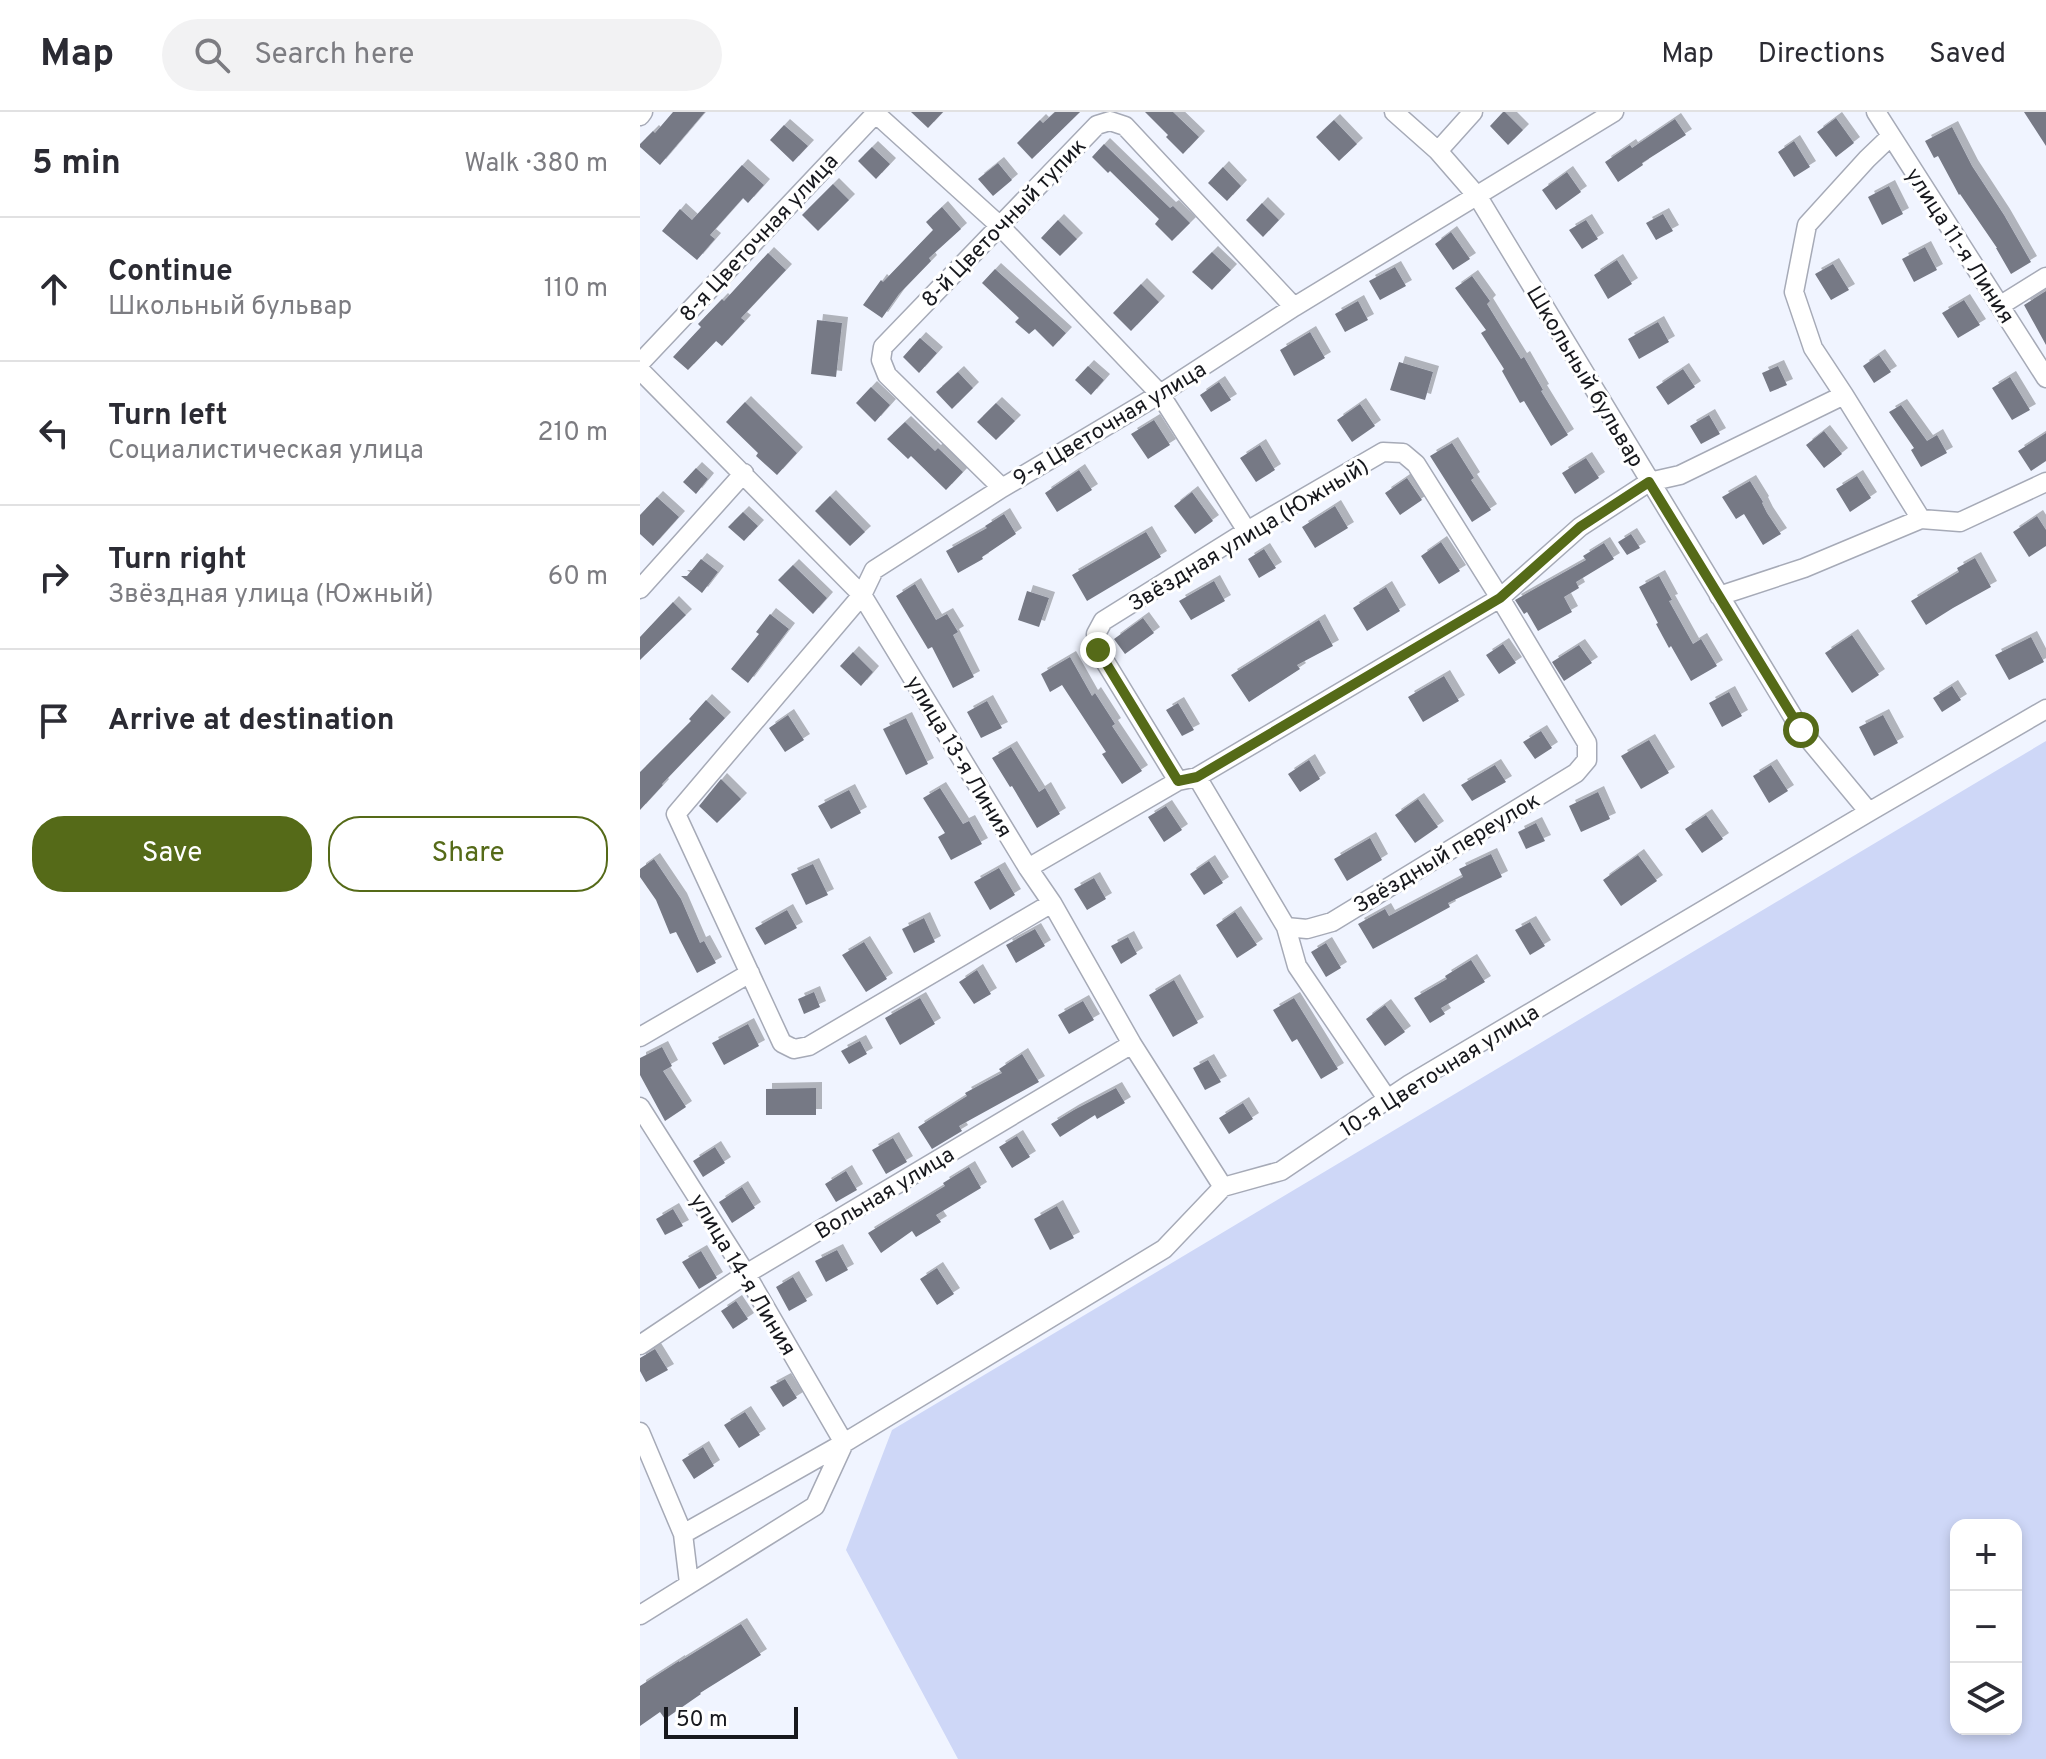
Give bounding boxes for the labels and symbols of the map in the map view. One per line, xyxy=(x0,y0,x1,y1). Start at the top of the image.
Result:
street label: 8-й Цветочный тупик xyxy=(917,133,1093,314)
street label: 8-я Цветочная улица xyxy=(675,149,845,329)
street label: улица 11-я Линия xyxy=(1898,163,2019,329)
street label: Школьный бульвар xyxy=(1519,282,1649,473)
street label: 9-я Цветочная улица xyxy=(1009,357,1212,493)
street label: Звёздная улица (Южный) xyxy=(1124,454,1374,619)
route end xyxy=(1080,632,1116,668)
street label: улица 13-я Линия xyxy=(899,671,1017,843)
route start xyxy=(1783,712,1819,748)
street label: Звёздный переулок xyxy=(1349,788,1545,920)
street label: 10-я Цветочная улица xyxy=(1336,1000,1545,1144)
street label: Вольная улица xyxy=(811,1142,960,1246)
street label: улица 14-я Линия xyxy=(683,1189,801,1361)
scale bar xyxy=(664,1703,798,1739)

